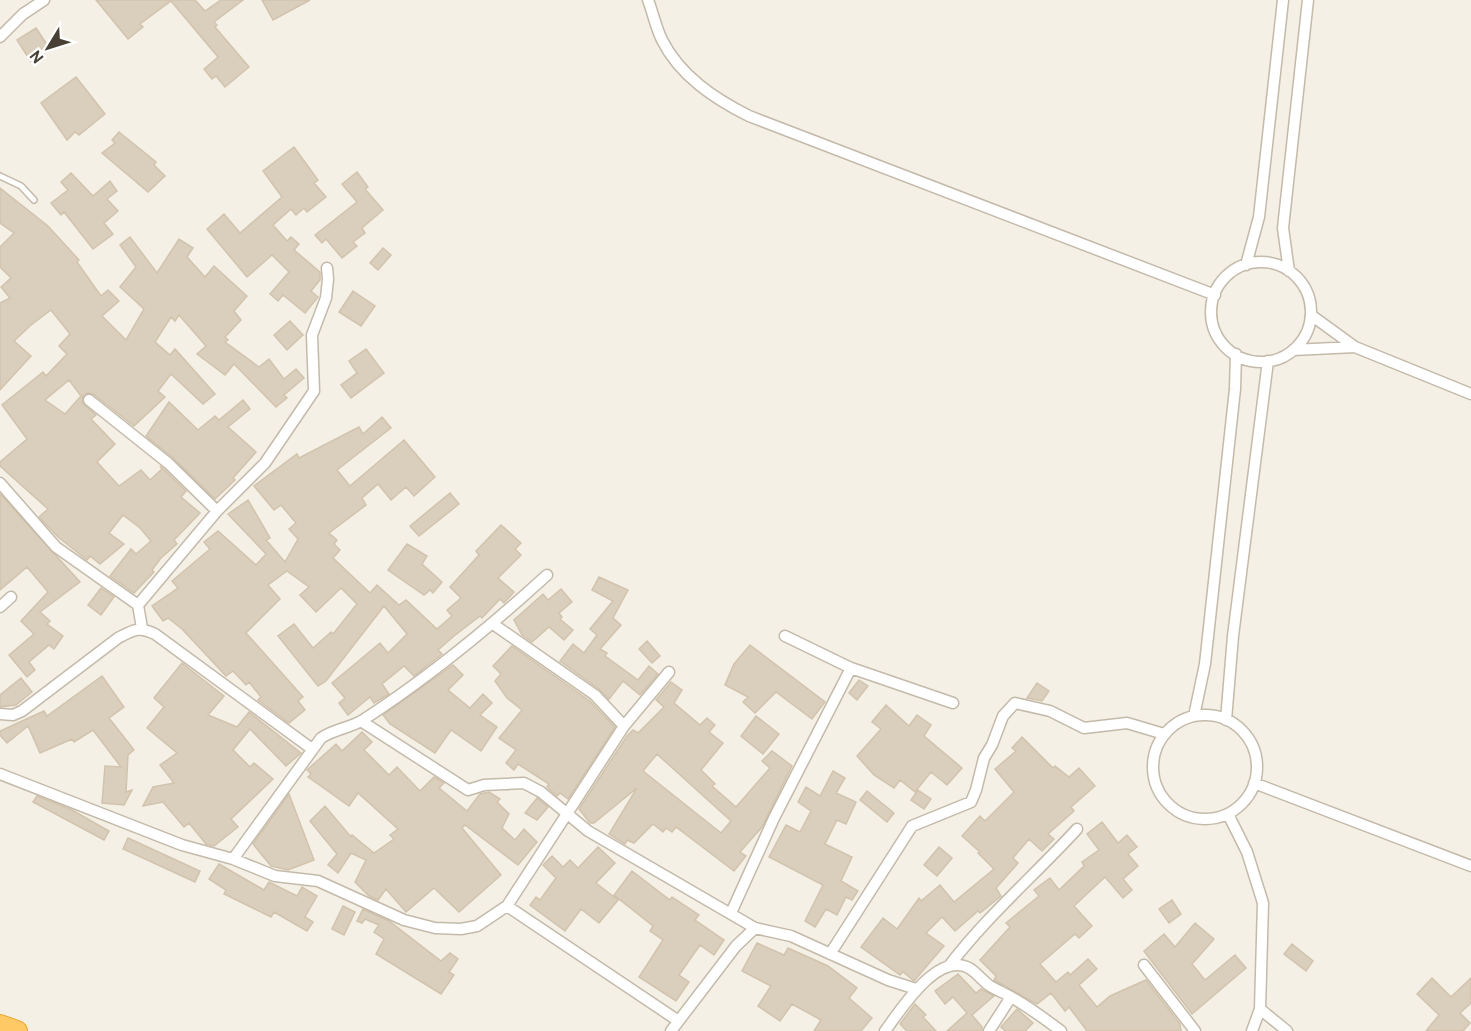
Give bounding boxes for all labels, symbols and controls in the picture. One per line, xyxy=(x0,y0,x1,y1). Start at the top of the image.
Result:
north arrow xyxy=(18,18,78,78)
text: N xyxy=(26,45,49,67)

